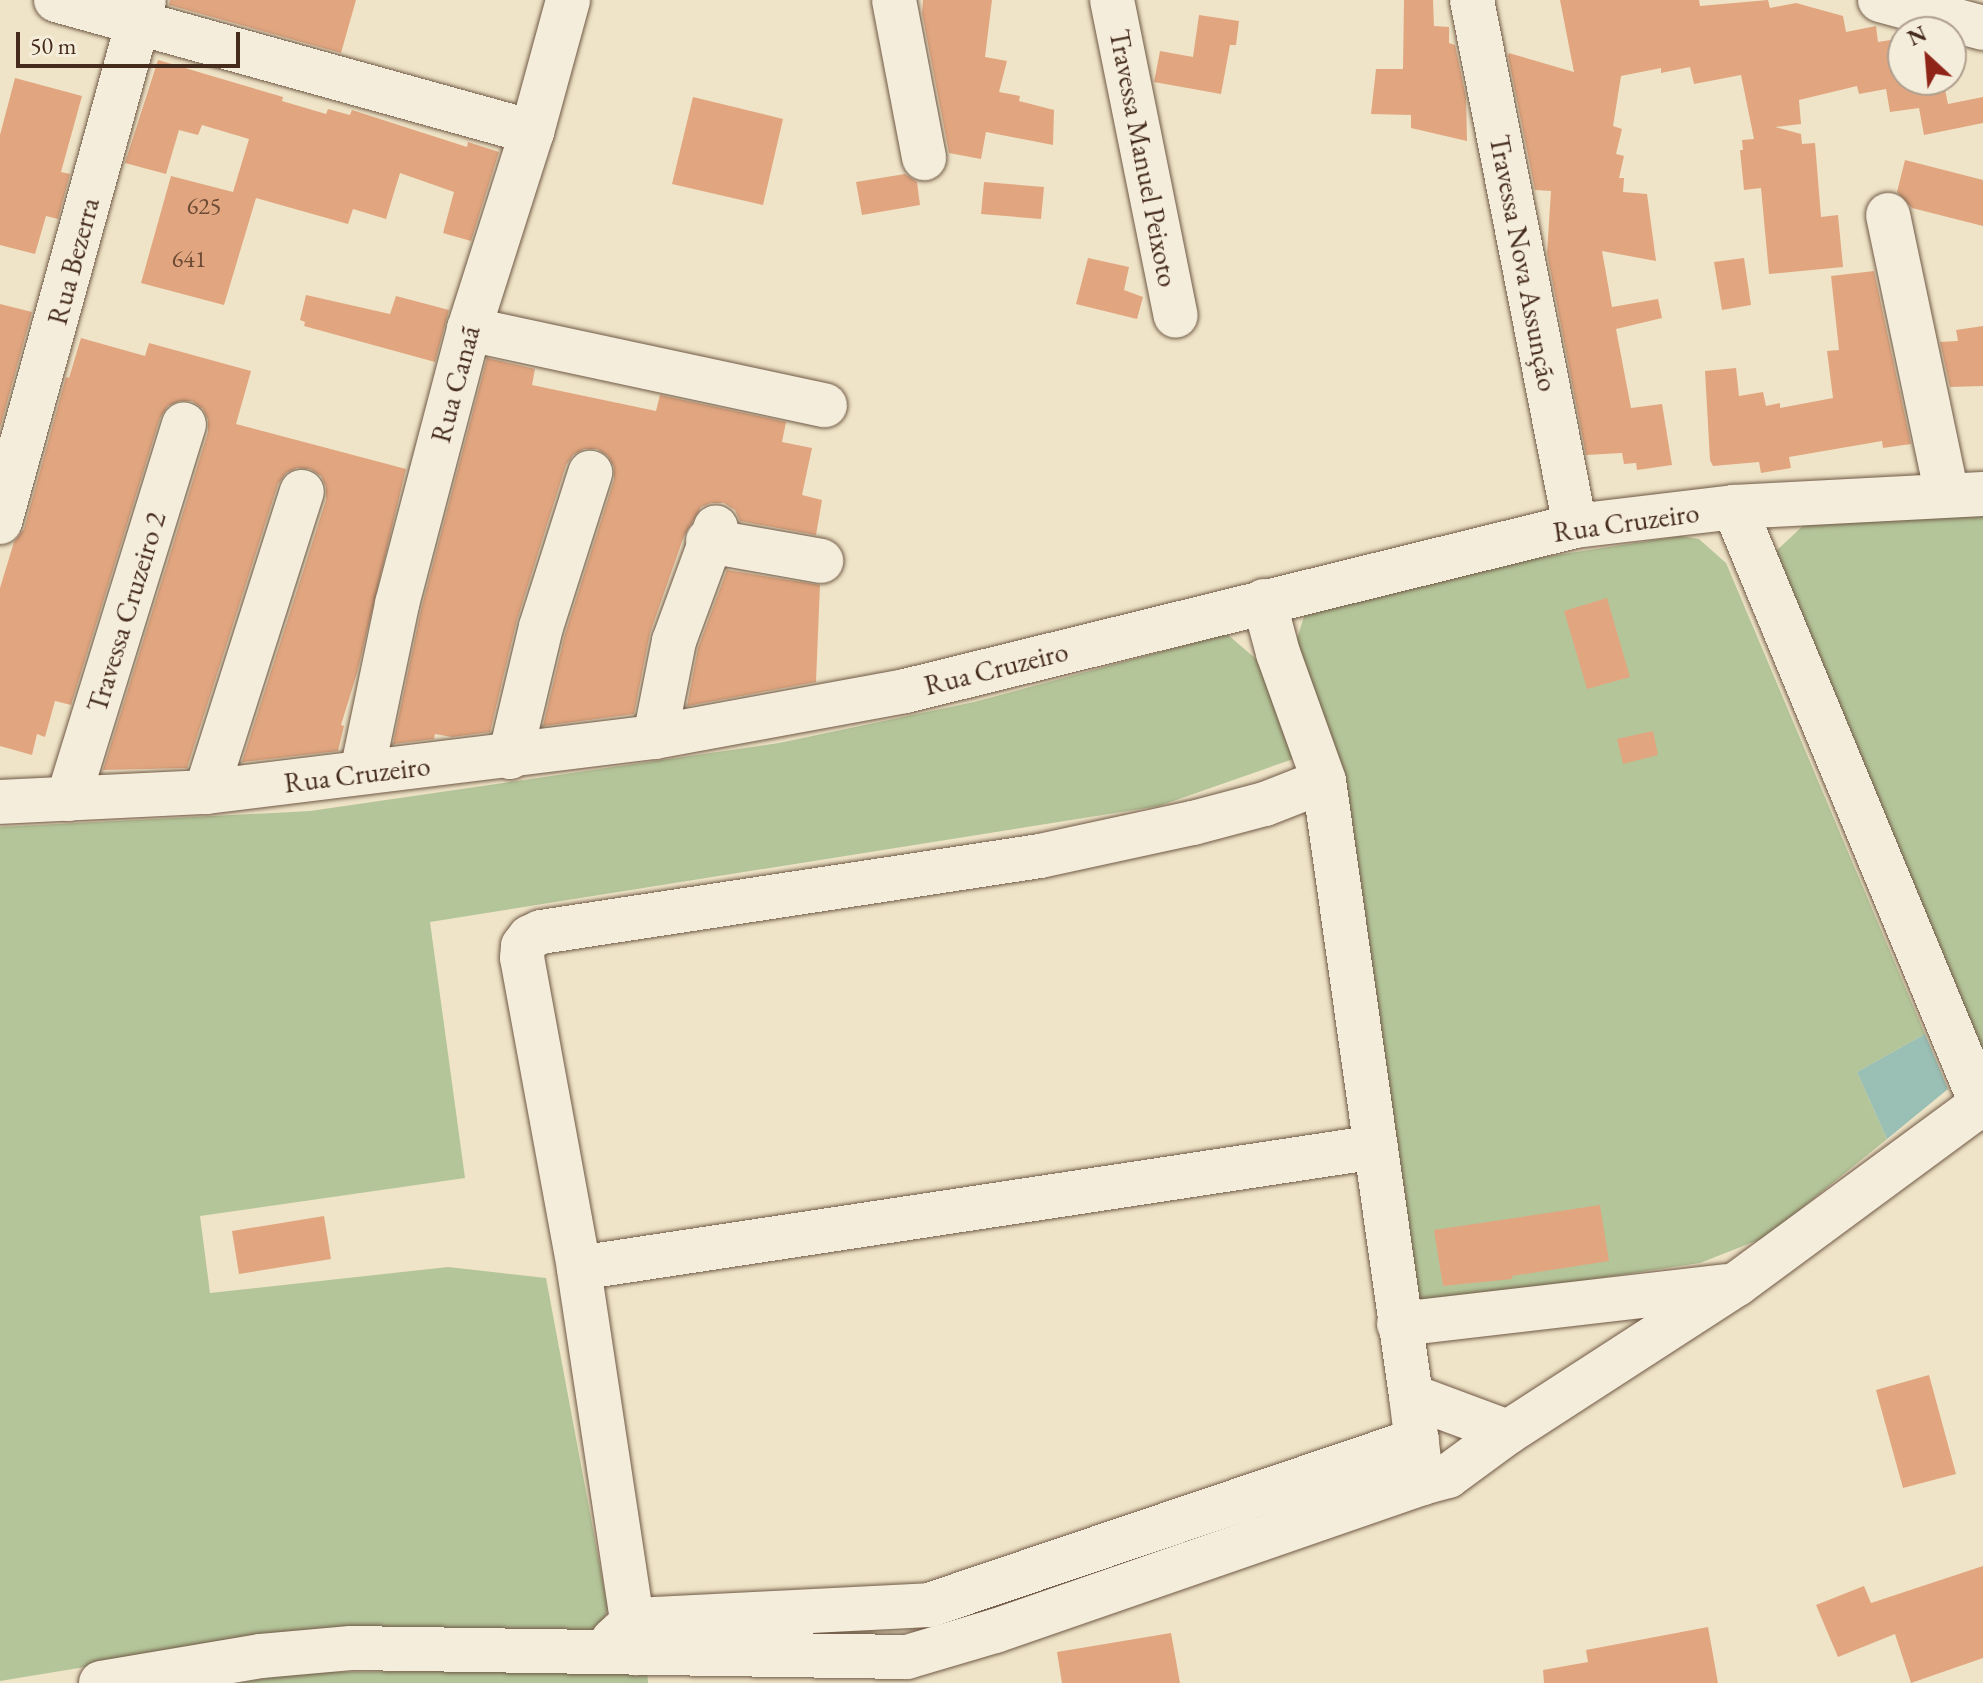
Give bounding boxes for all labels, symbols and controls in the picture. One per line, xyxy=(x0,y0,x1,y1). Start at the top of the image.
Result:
scale bar xyxy=(20,16,244,66)
north arrow xyxy=(1887,16,1967,96)
text: N xyxy=(1903,19,1931,53)
street label: Travessa Manuel Peixoto xyxy=(1103,26,1185,290)
text: 50 m xyxy=(30,30,77,61)
street label: Travessa Nova Assunção xyxy=(1483,132,1565,394)
house number: 625 xyxy=(187,192,221,220)
street label: Rua Bezerra xyxy=(40,194,106,328)
house number: 641 xyxy=(172,245,206,273)
street label: Rua Canaã xyxy=(423,322,487,446)
street label: Rua Cruzeiro xyxy=(1551,495,1701,549)
street label: Travessa Cruzeiro 2 xyxy=(80,508,172,716)
street label: Rua Cruzeiro xyxy=(921,634,1071,702)
street label: Rua Cruzeiro xyxy=(282,748,432,800)

